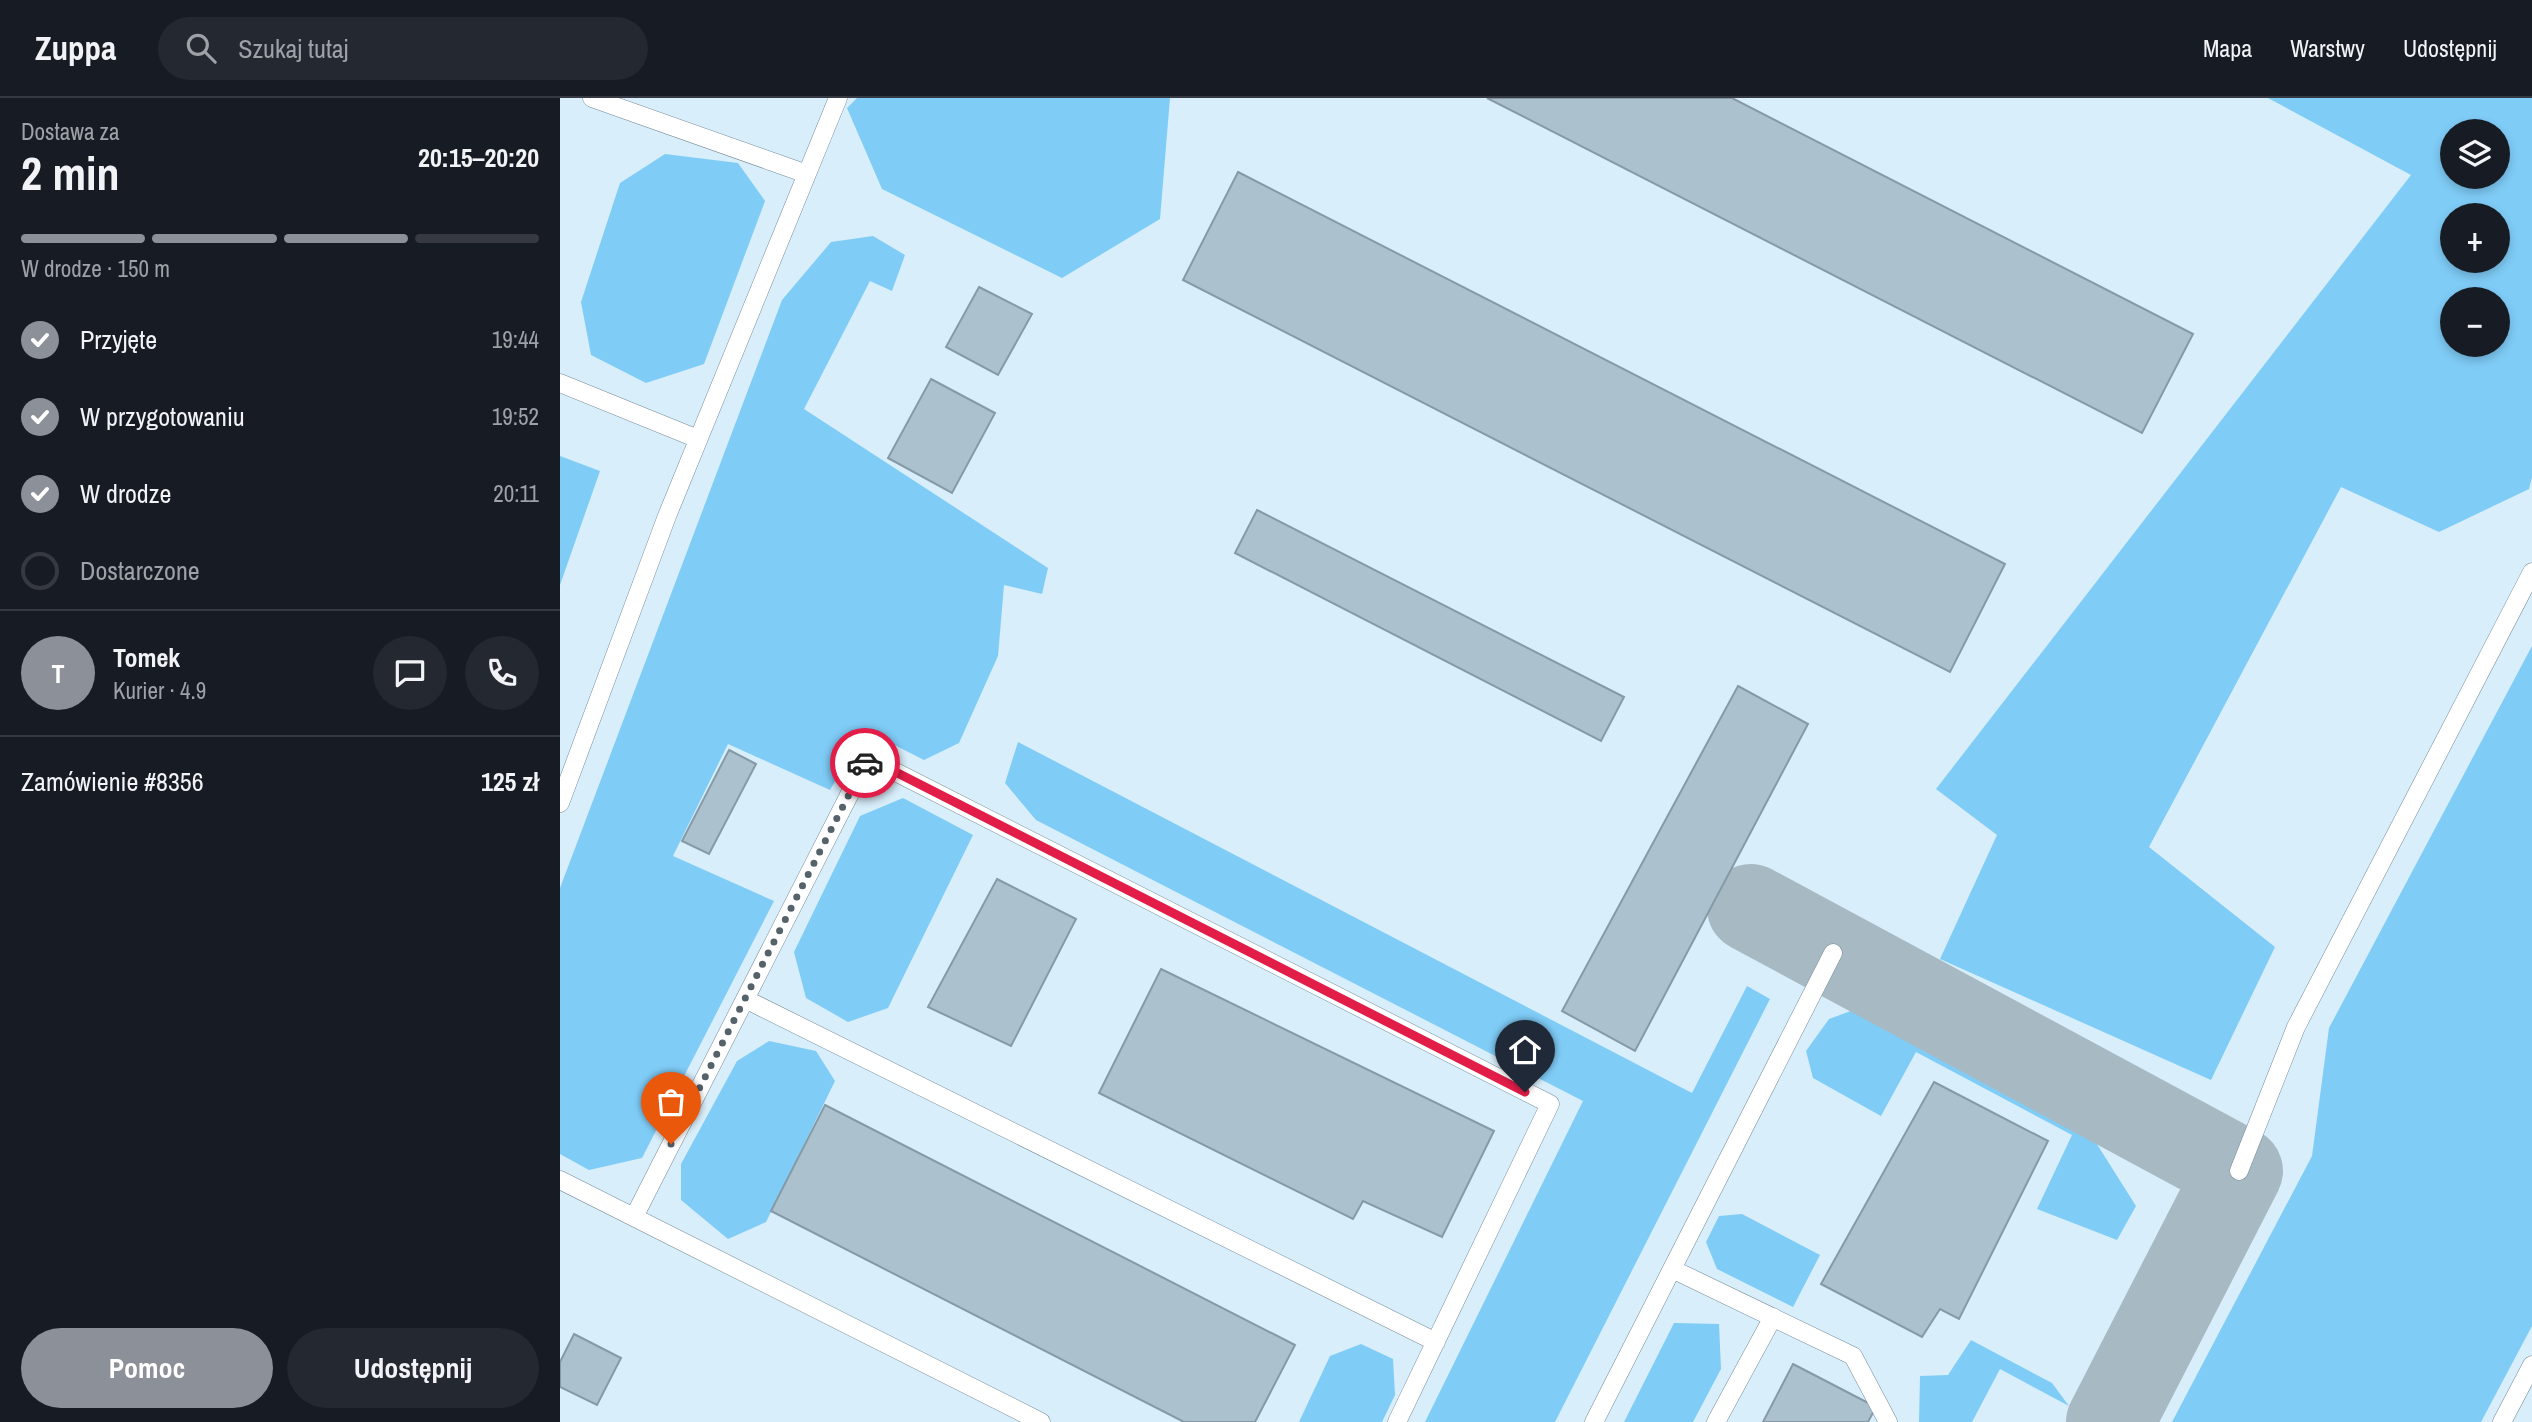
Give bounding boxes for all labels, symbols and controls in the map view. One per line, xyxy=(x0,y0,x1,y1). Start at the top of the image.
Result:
search box xyxy=(158,17,648,80)
text: Zuppa xyxy=(35,26,116,70)
icon: search xyxy=(182,29,220,67)
text: Szukaj tutaj xyxy=(238,31,348,66)
text: Mapa xyxy=(2203,32,2252,64)
text: Warstwy xyxy=(2290,32,2365,64)
text: Udostępnij xyxy=(2403,32,2497,64)
text: Dostawa za xyxy=(21,116,120,147)
map controls xyxy=(2440,119,2510,357)
button: layers xyxy=(2440,119,2510,189)
text: 20:15–20:20 xyxy=(418,140,539,175)
text: 2 min xyxy=(21,142,120,204)
button: + xyxy=(2440,203,2510,273)
text: W drodze · 150 m xyxy=(21,253,170,284)
button: − xyxy=(2440,287,2510,357)
icon: check xyxy=(21,321,59,359)
text: Przyjęte xyxy=(80,322,157,357)
text: 19:44 xyxy=(492,324,539,355)
icon: check xyxy=(21,398,59,436)
text: W przygotowaniu xyxy=(80,399,245,434)
text: 19:52 xyxy=(492,401,539,432)
icon: check xyxy=(21,475,59,513)
text: W drodze xyxy=(80,476,171,511)
text: 20:11 xyxy=(493,478,539,509)
text: Dostarczone xyxy=(80,553,200,588)
button: chat xyxy=(373,636,447,710)
button: phone xyxy=(465,636,539,710)
text: Tomek xyxy=(113,640,180,675)
text: T xyxy=(51,656,65,691)
text: Kurier · 4.9 xyxy=(113,675,206,706)
courier xyxy=(830,728,900,798)
icon: car xyxy=(846,744,884,782)
text: Zamówienie #8356 xyxy=(21,764,204,799)
text: 125 zł xyxy=(481,764,539,799)
pin xyxy=(1495,1020,1555,1092)
icon: home xyxy=(1506,1031,1544,1069)
pin xyxy=(641,1072,701,1144)
icon: bag xyxy=(652,1083,690,1121)
button: Pomoc xyxy=(21,1328,273,1408)
button: Udostępnij xyxy=(287,1328,539,1408)

